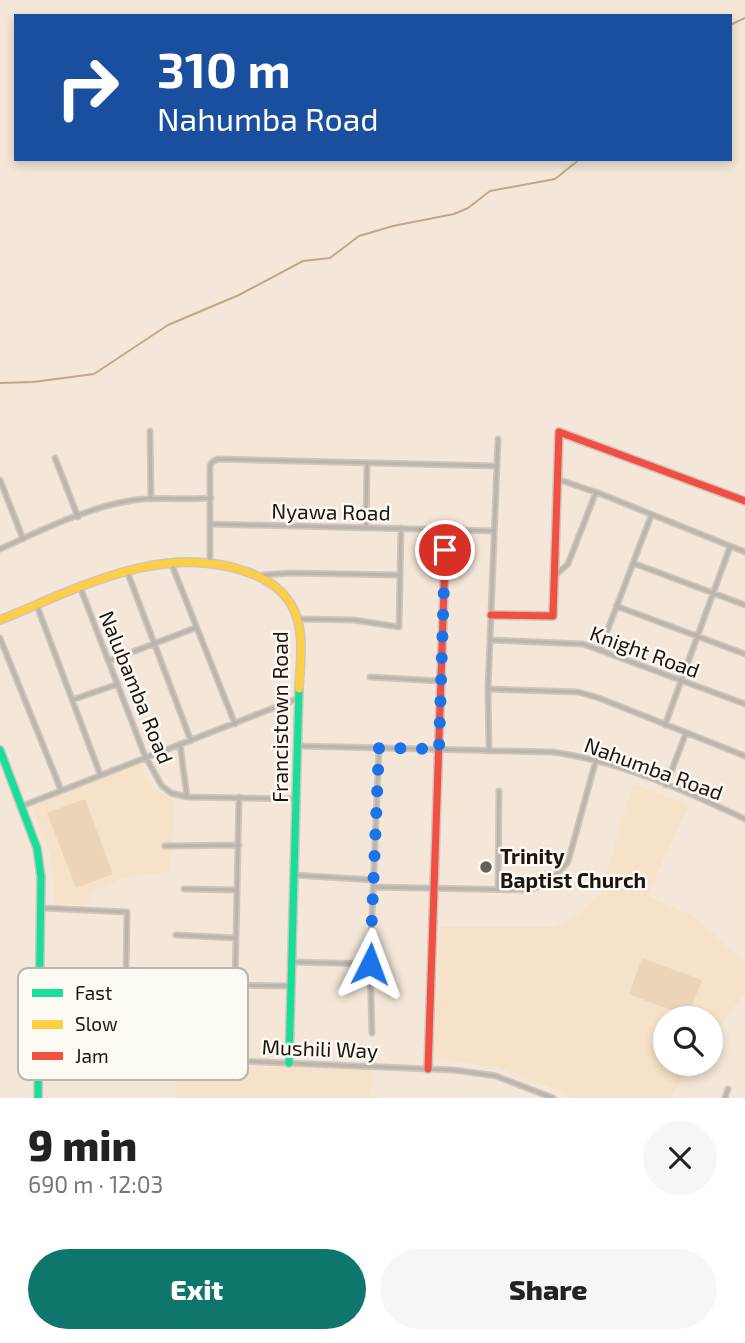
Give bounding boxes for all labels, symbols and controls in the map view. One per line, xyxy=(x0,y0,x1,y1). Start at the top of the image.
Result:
text: 310 m xyxy=(157,39,291,98)
icon: right xyxy=(42,42,133,133)
text: Nahumba Road xyxy=(157,99,379,137)
street label: Nyawa Road xyxy=(271,497,391,525)
pin xyxy=(415,520,475,580)
icon: arrive xyxy=(426,531,464,569)
street label: Nalubamba Road xyxy=(95,607,179,767)
street label: Knight Road xyxy=(587,620,703,682)
street label: Francistown Road xyxy=(267,631,292,803)
street label: Nahumba Road xyxy=(581,731,727,805)
place label: Trinity Baptist Church xyxy=(500,843,646,892)
marker: Trinity Baptist Church xyxy=(478,859,494,875)
position arrow xyxy=(333,927,407,1001)
legend xyxy=(18,968,248,1080)
text: Fast xyxy=(75,981,112,1004)
map controls xyxy=(653,1006,723,1076)
button: search xyxy=(653,1006,723,1076)
text: Slow xyxy=(75,1012,118,1035)
street label: Mushili Way xyxy=(261,1033,379,1063)
text: Jam xyxy=(75,1044,109,1067)
text: 9 min xyxy=(28,1119,137,1169)
button: close xyxy=(643,1121,717,1195)
text: 690 m · 12:03 xyxy=(28,1170,163,1198)
button: Exit xyxy=(28,1249,366,1329)
button: Share xyxy=(380,1249,717,1329)

